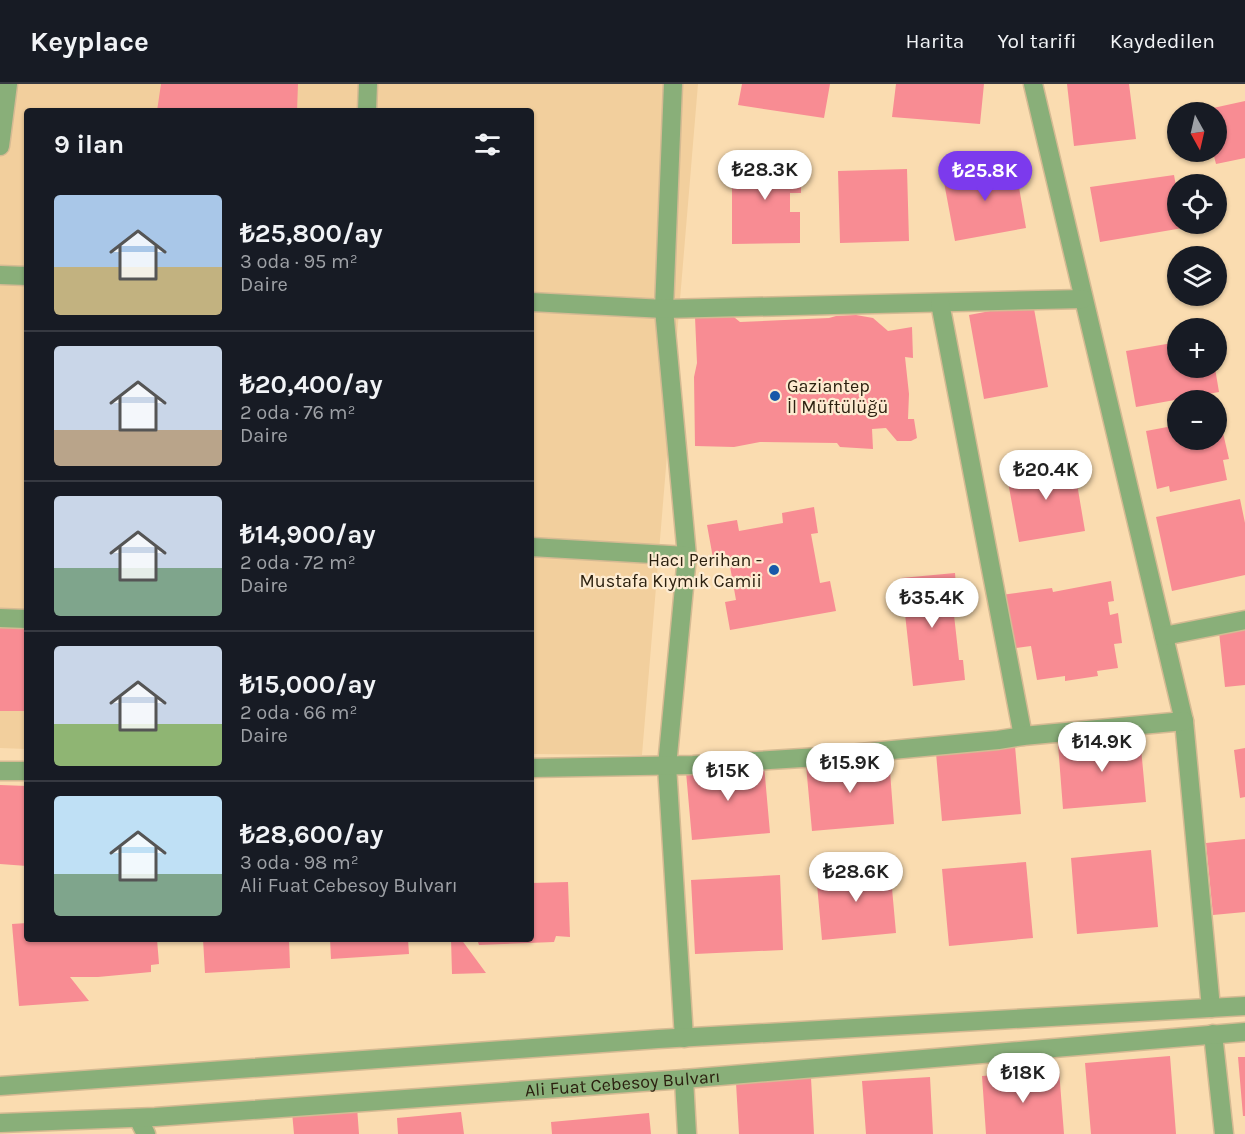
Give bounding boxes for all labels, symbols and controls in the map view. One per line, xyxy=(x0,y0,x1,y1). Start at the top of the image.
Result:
text: Keyplace xyxy=(30,25,149,58)
text: Harita xyxy=(905,29,964,53)
text: Yol tarifi xyxy=(997,29,1077,53)
text: Kaydedilen xyxy=(1110,29,1215,53)
north arrow xyxy=(1167,102,1227,162)
map controls xyxy=(1167,102,1227,450)
icon: filters xyxy=(471,128,504,161)
text: 9 ilan xyxy=(54,129,124,160)
pin: ₺28.3K xyxy=(716,150,814,201)
pin: ₺25.8K xyxy=(936,151,1034,202)
text: ₺28.3K xyxy=(732,158,798,181)
text: ₺25.8K xyxy=(952,159,1018,182)
button: locate xyxy=(1167,174,1227,234)
text: ₺25,800/ay xyxy=(240,218,383,249)
icon: home xyxy=(102,219,174,291)
button: layers xyxy=(1167,246,1227,306)
text: 3 oda · 95 m² xyxy=(240,250,358,273)
text: Daire xyxy=(240,273,288,296)
button: + xyxy=(1167,318,1227,378)
text: ₺20,400/ay xyxy=(240,369,383,400)
icon: home xyxy=(102,370,174,442)
place label: Gaziantep İl Müftülüğü xyxy=(787,375,888,418)
marker: Gaziantep İl Müftülüğü xyxy=(768,389,782,403)
button: − xyxy=(1167,390,1227,450)
text: 2 oda · 76 m² xyxy=(240,401,356,424)
text: Daire xyxy=(240,424,288,447)
pin: ₺20.4K xyxy=(997,450,1095,501)
text: ₺20.4K xyxy=(1013,458,1079,481)
text: ₺14,900/ay xyxy=(240,519,376,550)
icon: home xyxy=(102,520,174,592)
place label: Hacı Perihan - Mustafa Kıymık Camii xyxy=(580,549,762,592)
text: 2 oda · 72 m² xyxy=(240,551,356,574)
marker: Hacı Perihan - Mustafa Kıymık Camii xyxy=(767,563,781,577)
text: Daire xyxy=(240,574,288,597)
pin: ₺35.4K xyxy=(883,578,981,629)
text: ₺35.4K xyxy=(900,586,964,609)
text: ₺15,000/ay xyxy=(240,669,376,700)
icon: home xyxy=(102,670,174,742)
text: 2 oda · 66 m² xyxy=(240,701,358,724)
pin: ₺14.9K xyxy=(1053,722,1151,773)
text: Daire xyxy=(240,724,288,747)
text: ₺14.9K xyxy=(1072,730,1132,753)
pin: ₺15.9K xyxy=(801,743,899,794)
pin: ₺15K xyxy=(692,751,764,802)
text: ₺15.9K xyxy=(820,751,880,774)
text: ₺15K xyxy=(706,759,750,782)
text: ₺28,600/ay xyxy=(240,819,383,850)
icon: home xyxy=(102,820,174,892)
text: 3 oda · 98 m² xyxy=(240,851,359,874)
pin: ₺28.6K xyxy=(807,852,905,903)
text: ₺28.6K xyxy=(823,860,889,883)
text: Ali Fuat Cebesoy Bulvarı xyxy=(240,874,458,897)
pin: ₺18K xyxy=(987,1053,1059,1104)
text: ₺18K xyxy=(1001,1061,1045,1084)
street label: Ali Fuat Cebesoy Bulvarı xyxy=(524,1065,721,1101)

